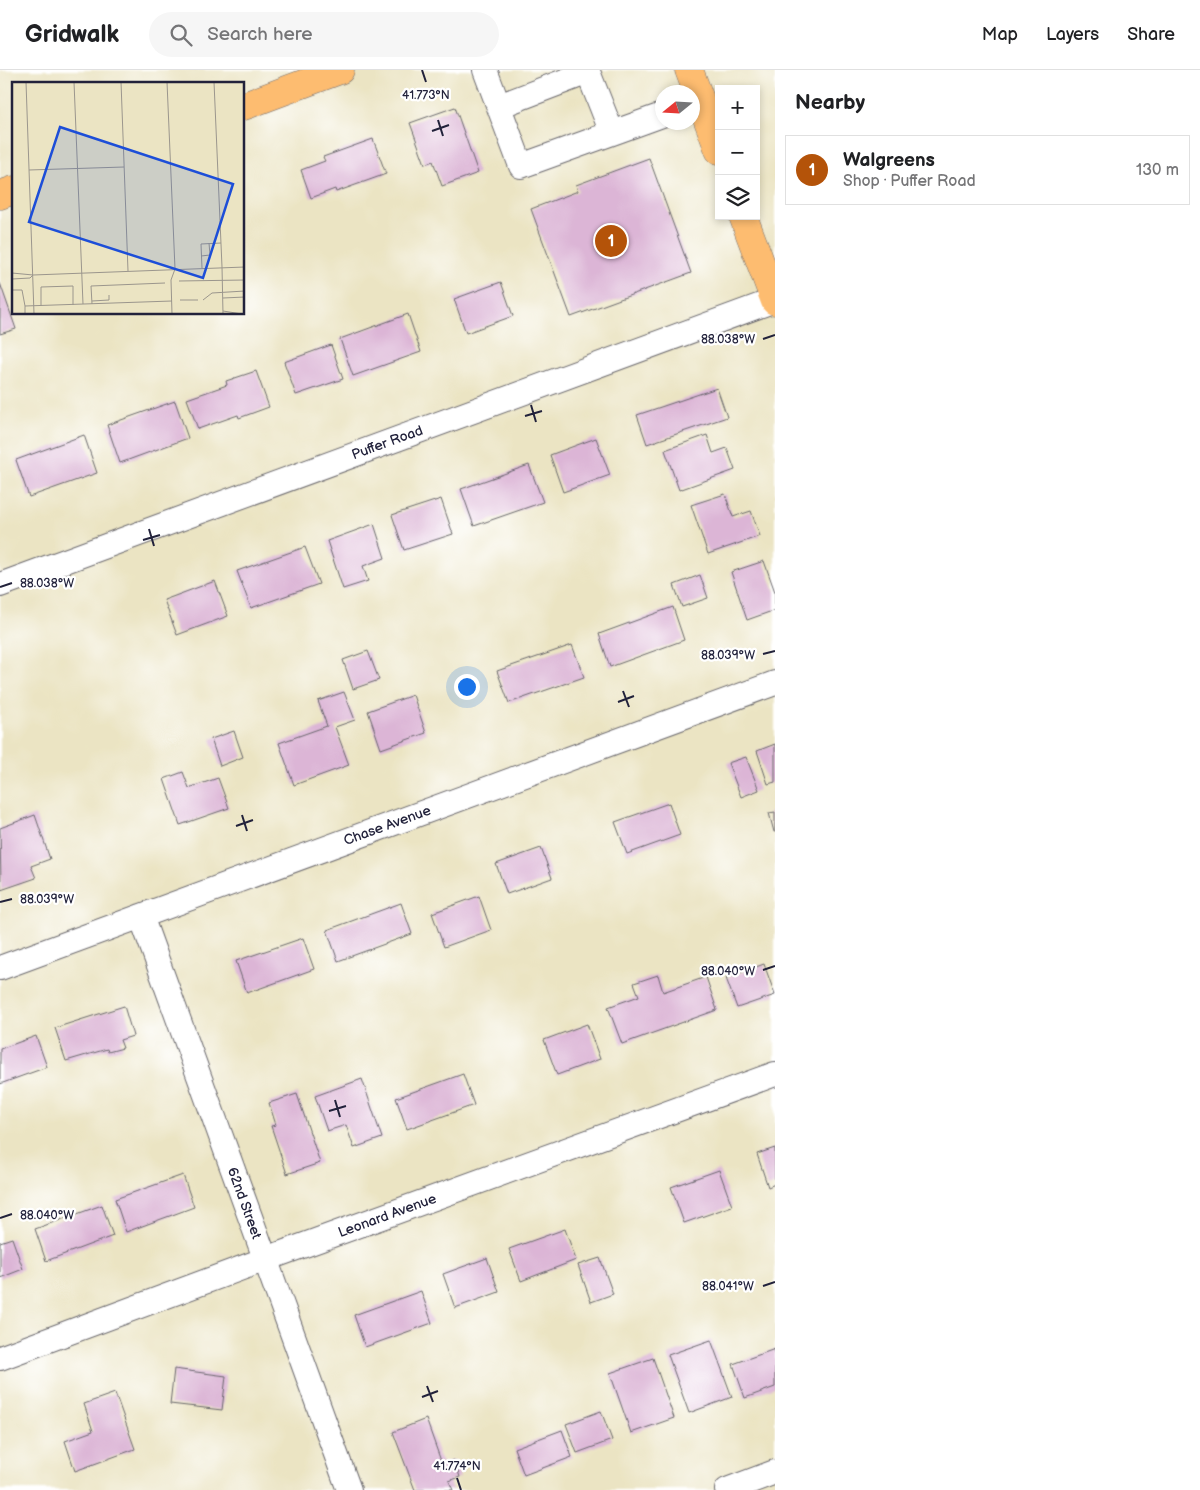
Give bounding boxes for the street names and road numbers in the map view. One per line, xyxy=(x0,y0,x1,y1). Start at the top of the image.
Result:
street label: Puffer Road xyxy=(349,422,425,463)
street label: Chase Avenue xyxy=(341,802,433,849)
street label: 62nd Street xyxy=(224,1165,266,1242)
street label: Leonard Avenue xyxy=(336,1190,439,1241)

